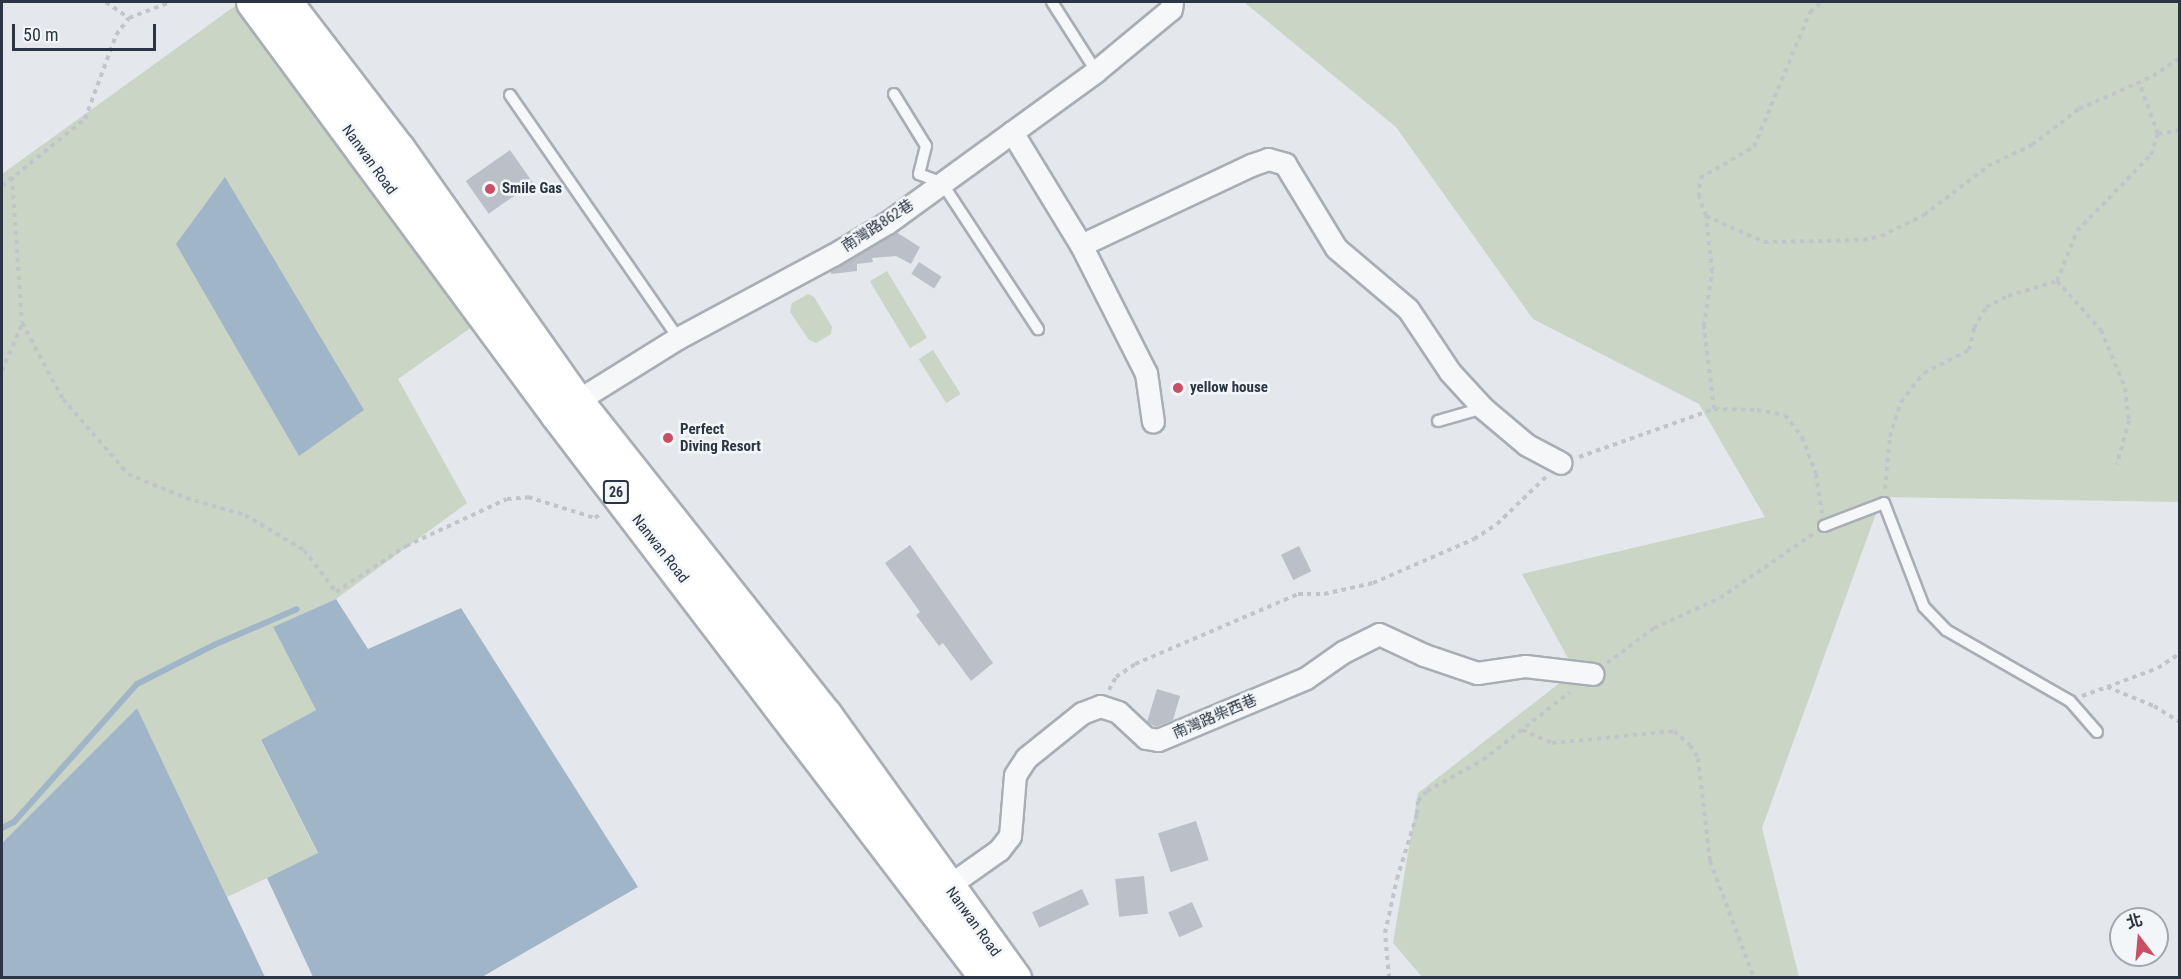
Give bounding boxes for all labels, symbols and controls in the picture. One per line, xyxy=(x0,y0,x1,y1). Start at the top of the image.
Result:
scale bar xyxy=(15,12,159,50)
text: 50 m xyxy=(23,24,58,45)
street label: Nanwan Road xyxy=(338,122,400,198)
place label: Smile Gas xyxy=(502,180,562,198)
marker: Smile Gas xyxy=(483,182,497,196)
street label: 南灣路862巷 xyxy=(839,196,917,256)
place label: yellow house xyxy=(1190,379,1268,397)
marker: yellow house xyxy=(1171,381,1185,395)
place label: Perfect Diving Resort xyxy=(680,420,761,455)
marker: Perfect Diving Resort xyxy=(661,431,675,445)
road number: 26 xyxy=(602,481,630,503)
street label: Nanwan Road xyxy=(628,511,692,587)
street label: 南灣路柴西巷 xyxy=(1170,691,1260,743)
street label: Nanwan Road xyxy=(942,884,1004,960)
north arrow xyxy=(2109,907,2169,967)
text: 北 xyxy=(2124,910,2145,932)

